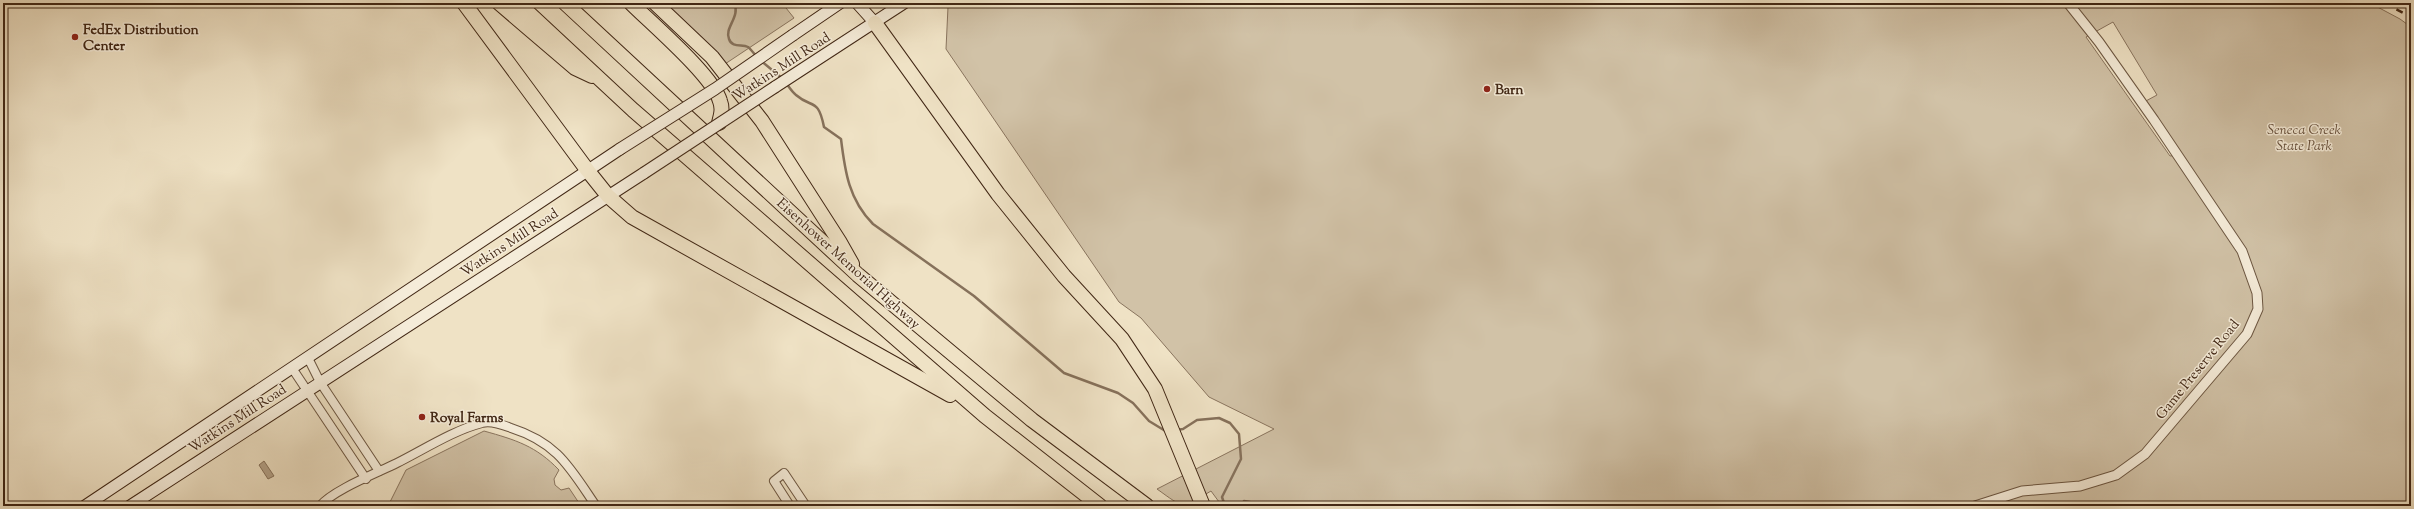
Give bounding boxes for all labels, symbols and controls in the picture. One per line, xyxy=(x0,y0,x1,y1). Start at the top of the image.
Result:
place label: FedEx Distribution Center xyxy=(83,21,200,57)
street label: Watkins Mill Road xyxy=(729,28,835,107)
marker: FedEx Distribution Center xyxy=(70,32,80,42)
place label: Barn xyxy=(1495,81,1524,101)
marker: Barn xyxy=(1482,84,1492,94)
park label: Seneca Creek State Park xyxy=(2267,121,2341,157)
street label: Eisenhower Memorial Highway xyxy=(771,194,924,335)
street label: Watkins Mill Road xyxy=(457,204,563,283)
street label: Game Preserve Road xyxy=(2152,316,2245,425)
street label: Watkins Mill Road xyxy=(185,380,291,459)
place label: Royal Farms xyxy=(430,409,504,429)
marker: Royal Farms xyxy=(417,412,427,422)

